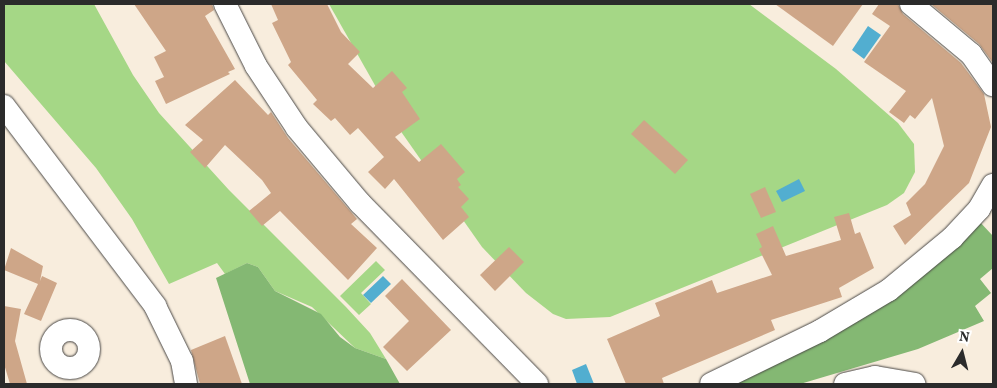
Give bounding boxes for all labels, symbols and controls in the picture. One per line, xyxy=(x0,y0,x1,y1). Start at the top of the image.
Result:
north arrow xyxy=(937,328,987,378)
text: N xyxy=(958,328,971,348)

